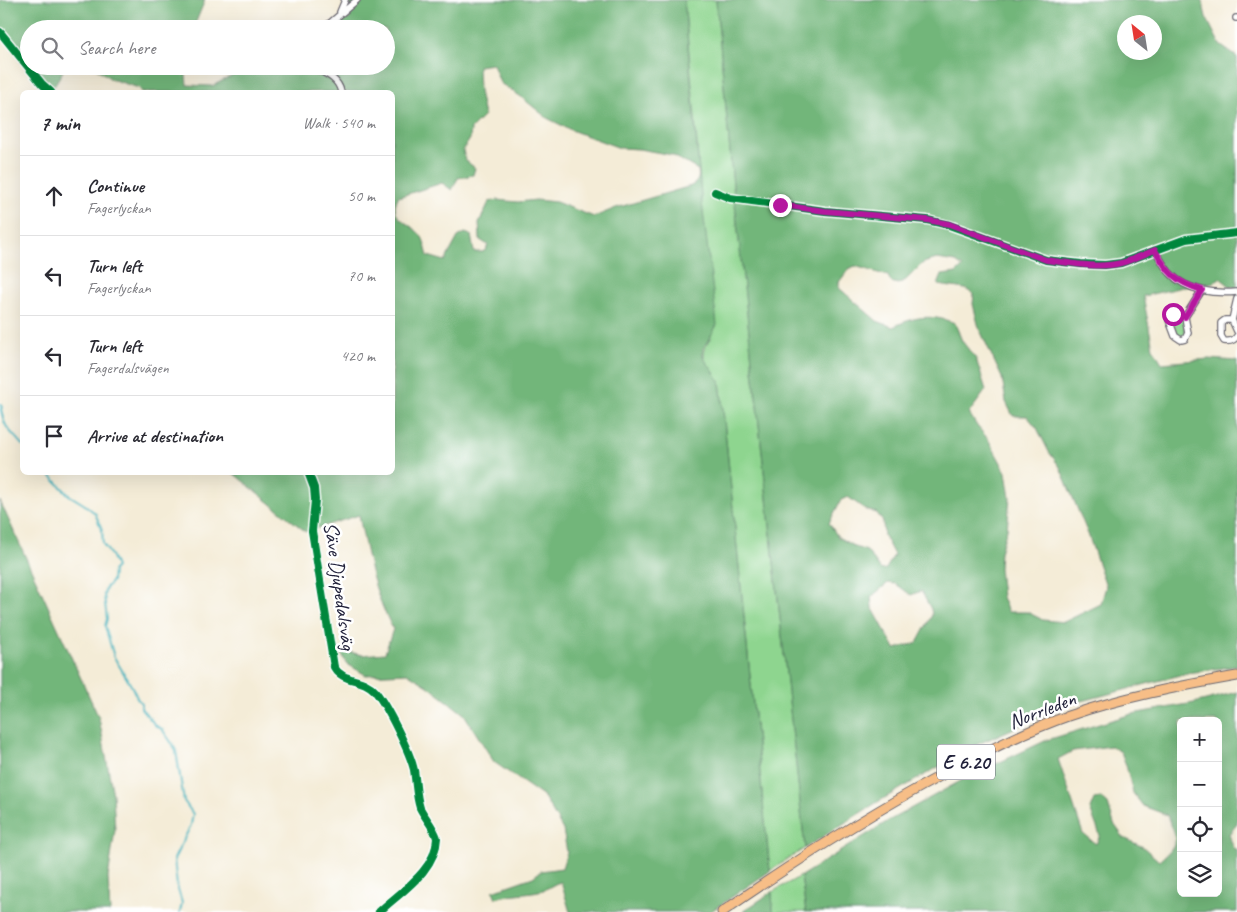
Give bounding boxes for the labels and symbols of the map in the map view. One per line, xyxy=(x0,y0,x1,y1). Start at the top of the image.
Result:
north arrow xyxy=(1117,15,1162,60)
route end xyxy=(769,194,792,217)
route start xyxy=(1162,303,1185,326)
street label: Säve Djupedalsväg xyxy=(318,520,362,653)
street label: Norrleden xyxy=(1005,685,1080,735)
road number: E 6.20 xyxy=(937,744,995,780)

